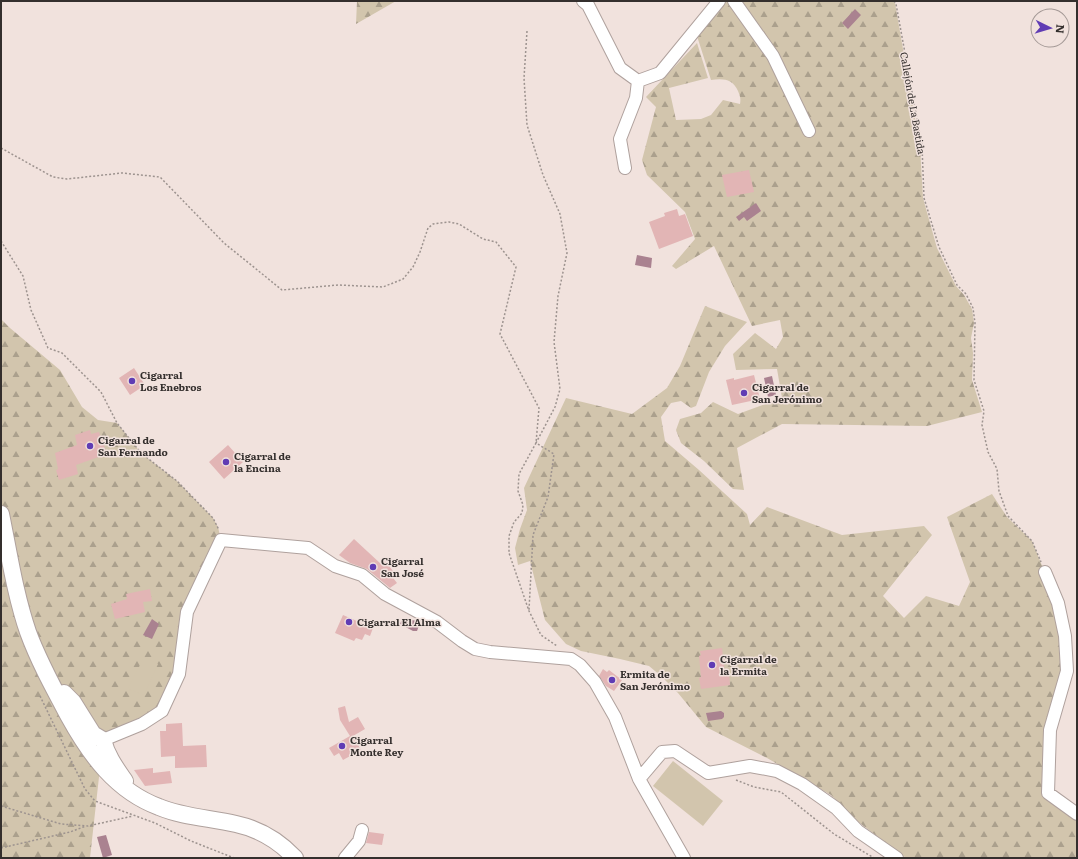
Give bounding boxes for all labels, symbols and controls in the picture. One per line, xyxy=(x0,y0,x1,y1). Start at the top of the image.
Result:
north arrow xyxy=(1030,8,1070,48)
text: N xyxy=(1053,24,1069,34)
street label: Callejón de La Bastida xyxy=(897,51,930,156)
place label: Cigarral Los Enebros xyxy=(140,367,201,394)
marker: Cigarral Los Enebros xyxy=(127,376,137,386)
place label: Cigarral de San Jerónimo xyxy=(752,379,822,406)
marker: Cigarral de San Jerónimo xyxy=(739,388,749,398)
place label: Cigarral de San Fernando xyxy=(98,432,168,459)
marker: Cigarral de San Fernando xyxy=(85,441,95,451)
place label: Cigarral de la Encina xyxy=(234,448,291,475)
marker: Cigarral de la Encina xyxy=(221,457,231,467)
place label: Cigarral San José xyxy=(381,553,424,580)
marker: Cigarral San José xyxy=(368,562,378,572)
place label: Cigarral El Alma xyxy=(357,614,441,629)
marker: Cigarral El Alma xyxy=(344,617,354,627)
place label: Cigarral de la Ermita xyxy=(720,651,777,678)
marker: Cigarral de la Ermita xyxy=(707,660,717,670)
place label: Ermita de San Jerónimo xyxy=(620,666,690,693)
marker: Ermita de San Jerónimo xyxy=(607,675,617,685)
place label: Cigarral Monte Rey xyxy=(350,732,404,759)
marker: Cigarral Monte Rey xyxy=(337,741,347,751)

